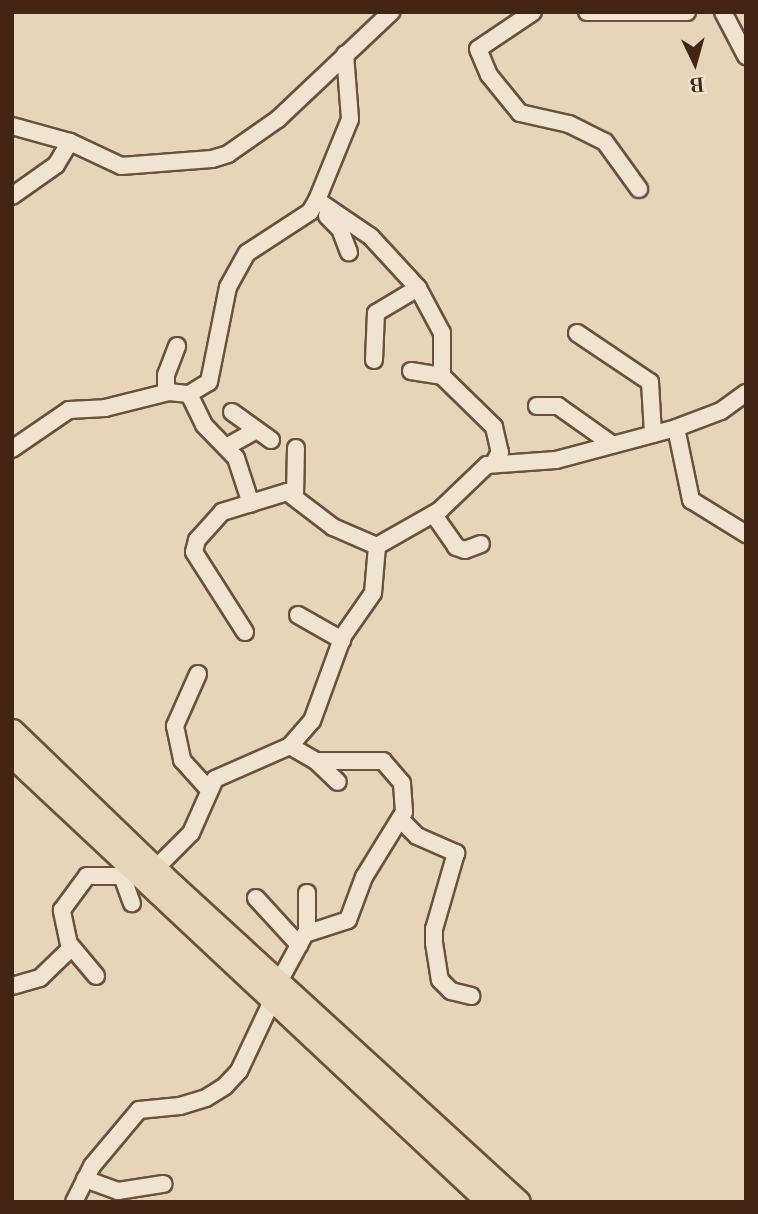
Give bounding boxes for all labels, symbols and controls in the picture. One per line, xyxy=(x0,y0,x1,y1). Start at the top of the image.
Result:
north arrow xyxy=(660,28,730,98)
text: B xyxy=(689,71,705,96)

